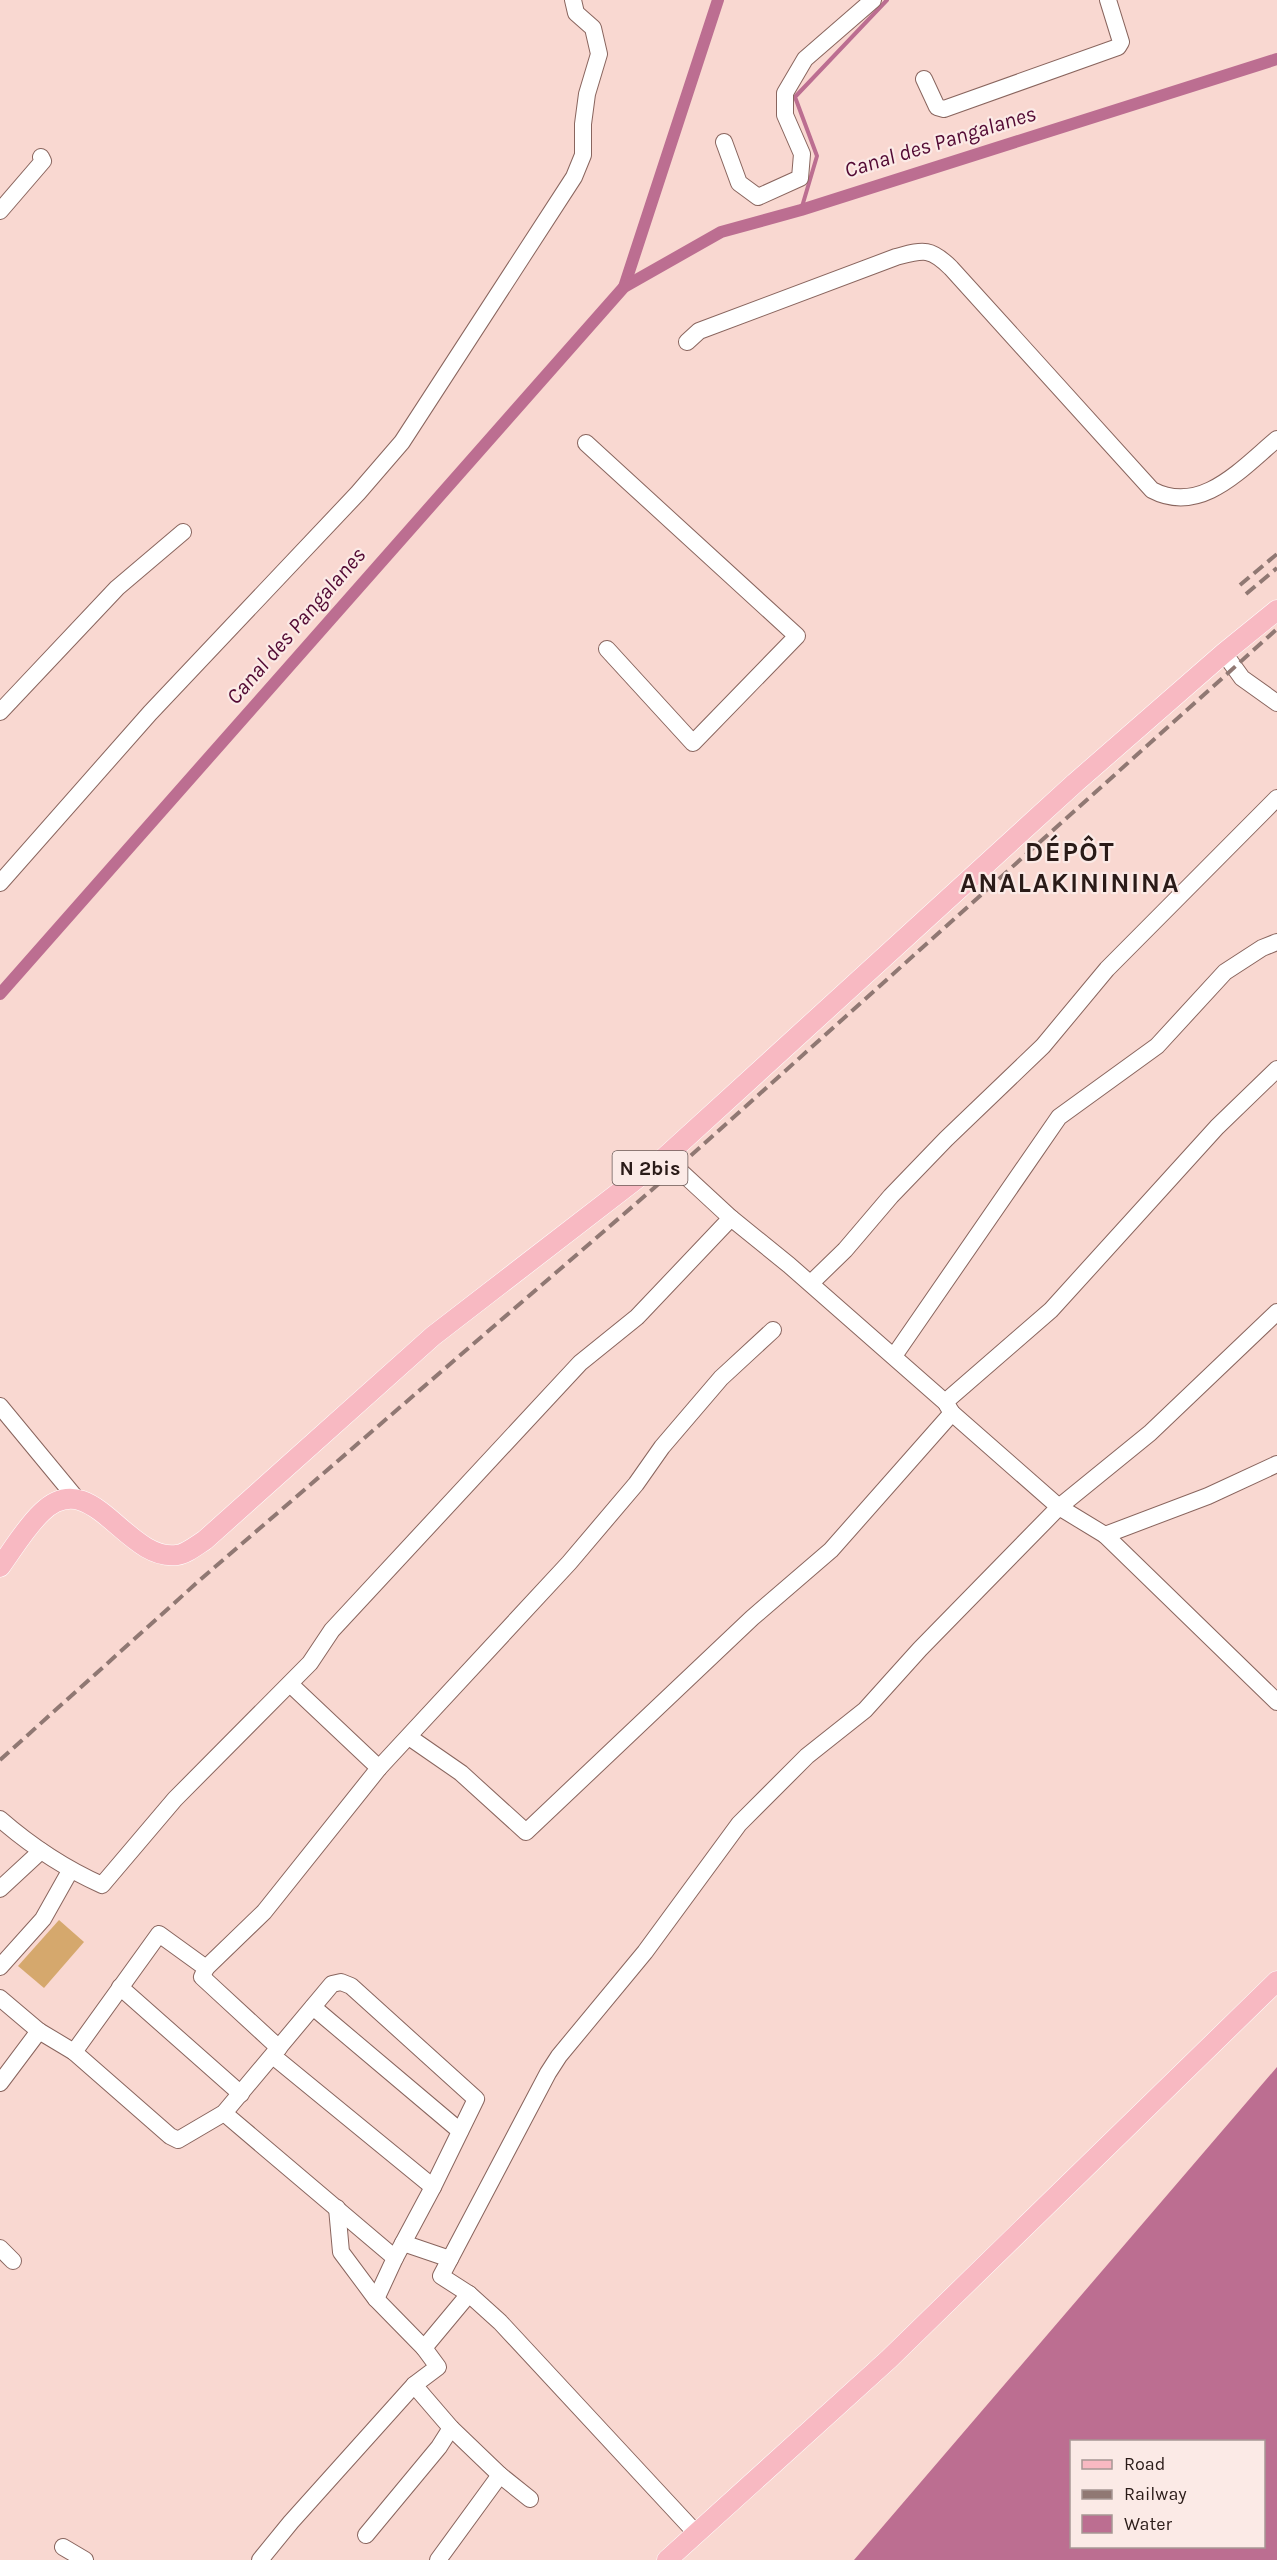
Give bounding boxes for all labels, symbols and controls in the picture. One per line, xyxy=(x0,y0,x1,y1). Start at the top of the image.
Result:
water label: Canal des Pangalanes xyxy=(841,100,1039,184)
water label: Canal des Pangalanes xyxy=(221,542,371,710)
district label: DÉPÔT ANALAKINININA xyxy=(960,834,1180,899)
road number: N 2bis xyxy=(612,1151,688,1185)
legend xyxy=(1070,2440,1265,2548)
text: Road xyxy=(1124,2453,1165,2475)
text: Railway xyxy=(1124,2483,1187,2505)
text: Water xyxy=(1124,2513,1172,2535)

